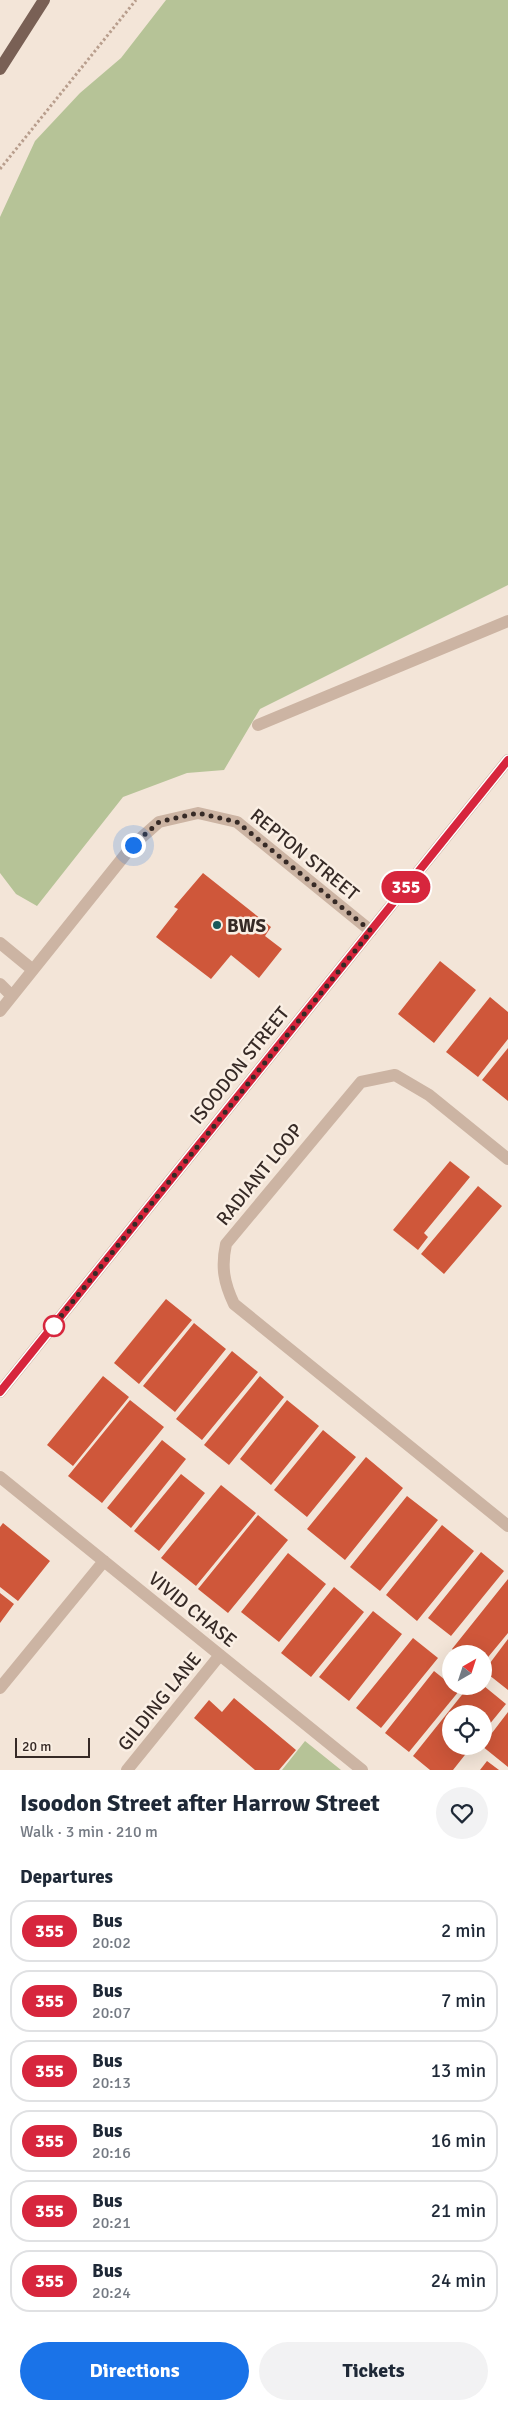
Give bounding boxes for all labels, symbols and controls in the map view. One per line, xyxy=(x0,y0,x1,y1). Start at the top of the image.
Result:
street label: REPTON STREET xyxy=(245,804,364,906)
your location xyxy=(121,833,146,858)
line badge: 355 xyxy=(377,871,435,903)
text: 355 xyxy=(391,876,421,898)
place label: BWS xyxy=(227,914,266,938)
marker: BWS xyxy=(211,919,223,931)
street label: ISOODON STREET xyxy=(185,1001,295,1129)
street label: RADIANT LOOP xyxy=(211,1119,308,1230)
unlabelled marker xyxy=(43,1315,65,1337)
street label: VIVID CHASE xyxy=(143,1567,241,1653)
north arrow xyxy=(442,1645,492,1695)
map controls xyxy=(442,1645,492,1755)
street label: GILDING LANE xyxy=(113,1648,207,1756)
button: locate xyxy=(442,1705,492,1755)
scale bar xyxy=(15,1735,90,1758)
text: 20 m xyxy=(22,1738,51,1755)
button: heart xyxy=(436,1787,488,1839)
text: Isoodon Street after Harrow Street xyxy=(20,1788,380,1818)
text: Walk · 3 min · 210 m xyxy=(20,1822,158,1842)
text: Departures xyxy=(20,1865,113,1889)
text: Bus xyxy=(92,1909,123,1933)
text: 2 min xyxy=(441,1919,486,1943)
text: 355 xyxy=(35,1920,64,1942)
text: 20:02 xyxy=(92,1933,131,1953)
text: Bus xyxy=(92,1979,123,2003)
text: 7 min xyxy=(441,1989,486,2013)
text: 355 xyxy=(35,1990,64,2012)
text: 20:07 xyxy=(92,2003,131,2023)
text: Bus xyxy=(92,2049,123,2073)
text: 13 min xyxy=(431,2059,486,2083)
text: 355 xyxy=(35,2060,64,2082)
text: 20:13 xyxy=(92,2073,131,2093)
text: Bus xyxy=(92,2119,123,2143)
text: 16 min xyxy=(431,2129,486,2153)
text: 355 xyxy=(35,2130,64,2152)
text: 20:16 xyxy=(92,2143,131,2163)
text: Bus xyxy=(92,2189,123,2213)
text: 21 min xyxy=(431,2199,486,2223)
text: 355 xyxy=(35,2200,64,2222)
text: 20:21 xyxy=(92,2213,131,2233)
text: Bus xyxy=(92,2259,123,2283)
text: 24 min xyxy=(431,2269,486,2293)
text: 355 xyxy=(35,2270,64,2292)
text: 20:24 xyxy=(92,2283,131,2303)
button: Directions xyxy=(20,2342,249,2400)
button: Tickets xyxy=(259,2342,488,2400)

